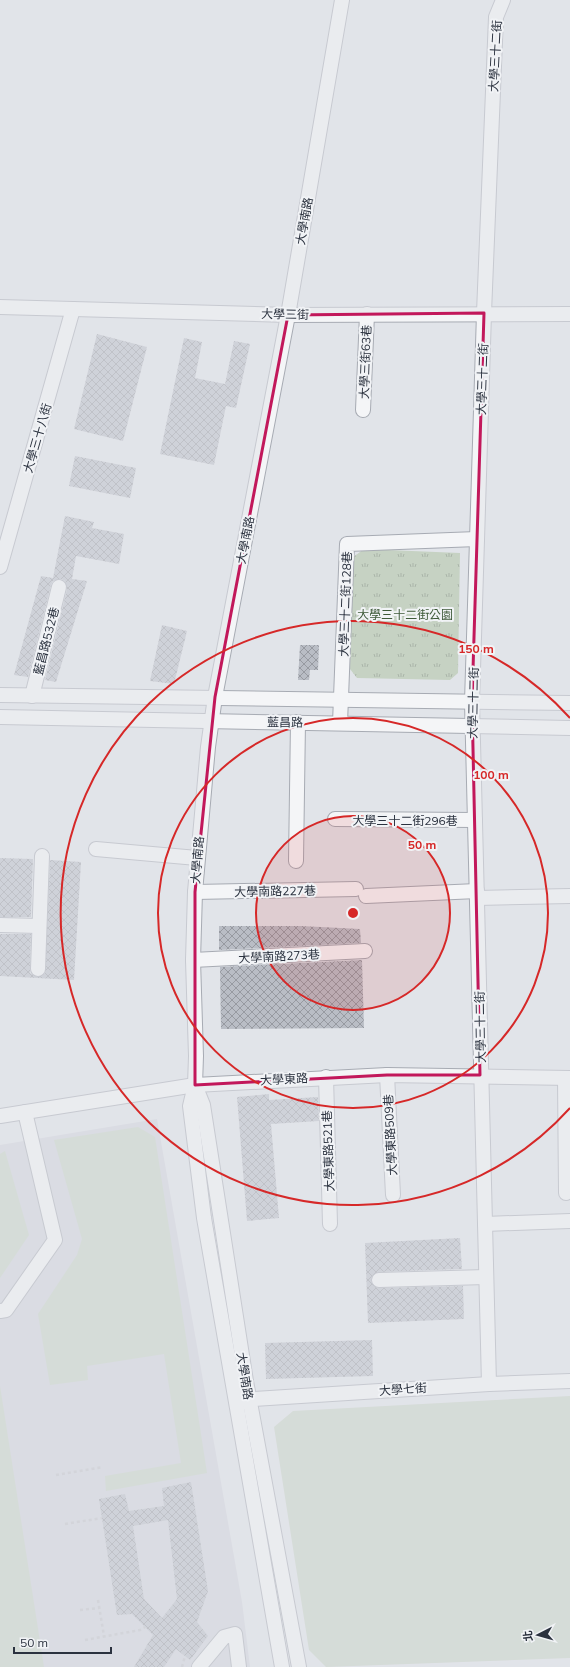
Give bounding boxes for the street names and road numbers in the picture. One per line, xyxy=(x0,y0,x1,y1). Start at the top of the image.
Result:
street label: 大學三十二街 xyxy=(486,20,504,92)
street label: 大學南路 xyxy=(292,196,316,246)
street label: 大學三街 xyxy=(261,306,309,322)
street label: 大學三街63巷 xyxy=(356,325,374,399)
street label: 大學三十二街 xyxy=(473,343,491,415)
street label: 大學三十八街 xyxy=(20,401,54,475)
street label: 大學南路 xyxy=(233,515,257,565)
street label: 大學三十二街128巷 xyxy=(336,551,354,657)
street label: 藍昌路532巷 xyxy=(30,605,62,677)
street label: 大學三十二街 xyxy=(465,667,481,739)
street label: 藍昌路 xyxy=(267,714,303,730)
street label: 大學三十二街296巷 xyxy=(352,813,458,828)
street label: 大學南路 xyxy=(187,835,207,885)
street label: 大學南路227巷 xyxy=(234,883,316,899)
street label: 大學南路273巷 xyxy=(238,946,320,966)
street label: 大學三十二街 xyxy=(472,991,488,1063)
street label: 大學東路 xyxy=(260,1070,308,1088)
street label: 大學東路509巷 xyxy=(380,1094,400,1176)
street label: 大學東路521巷 xyxy=(319,1110,337,1192)
street label: 大學南路 xyxy=(234,1351,256,1401)
street label: 大學七街 xyxy=(379,1380,427,1398)

